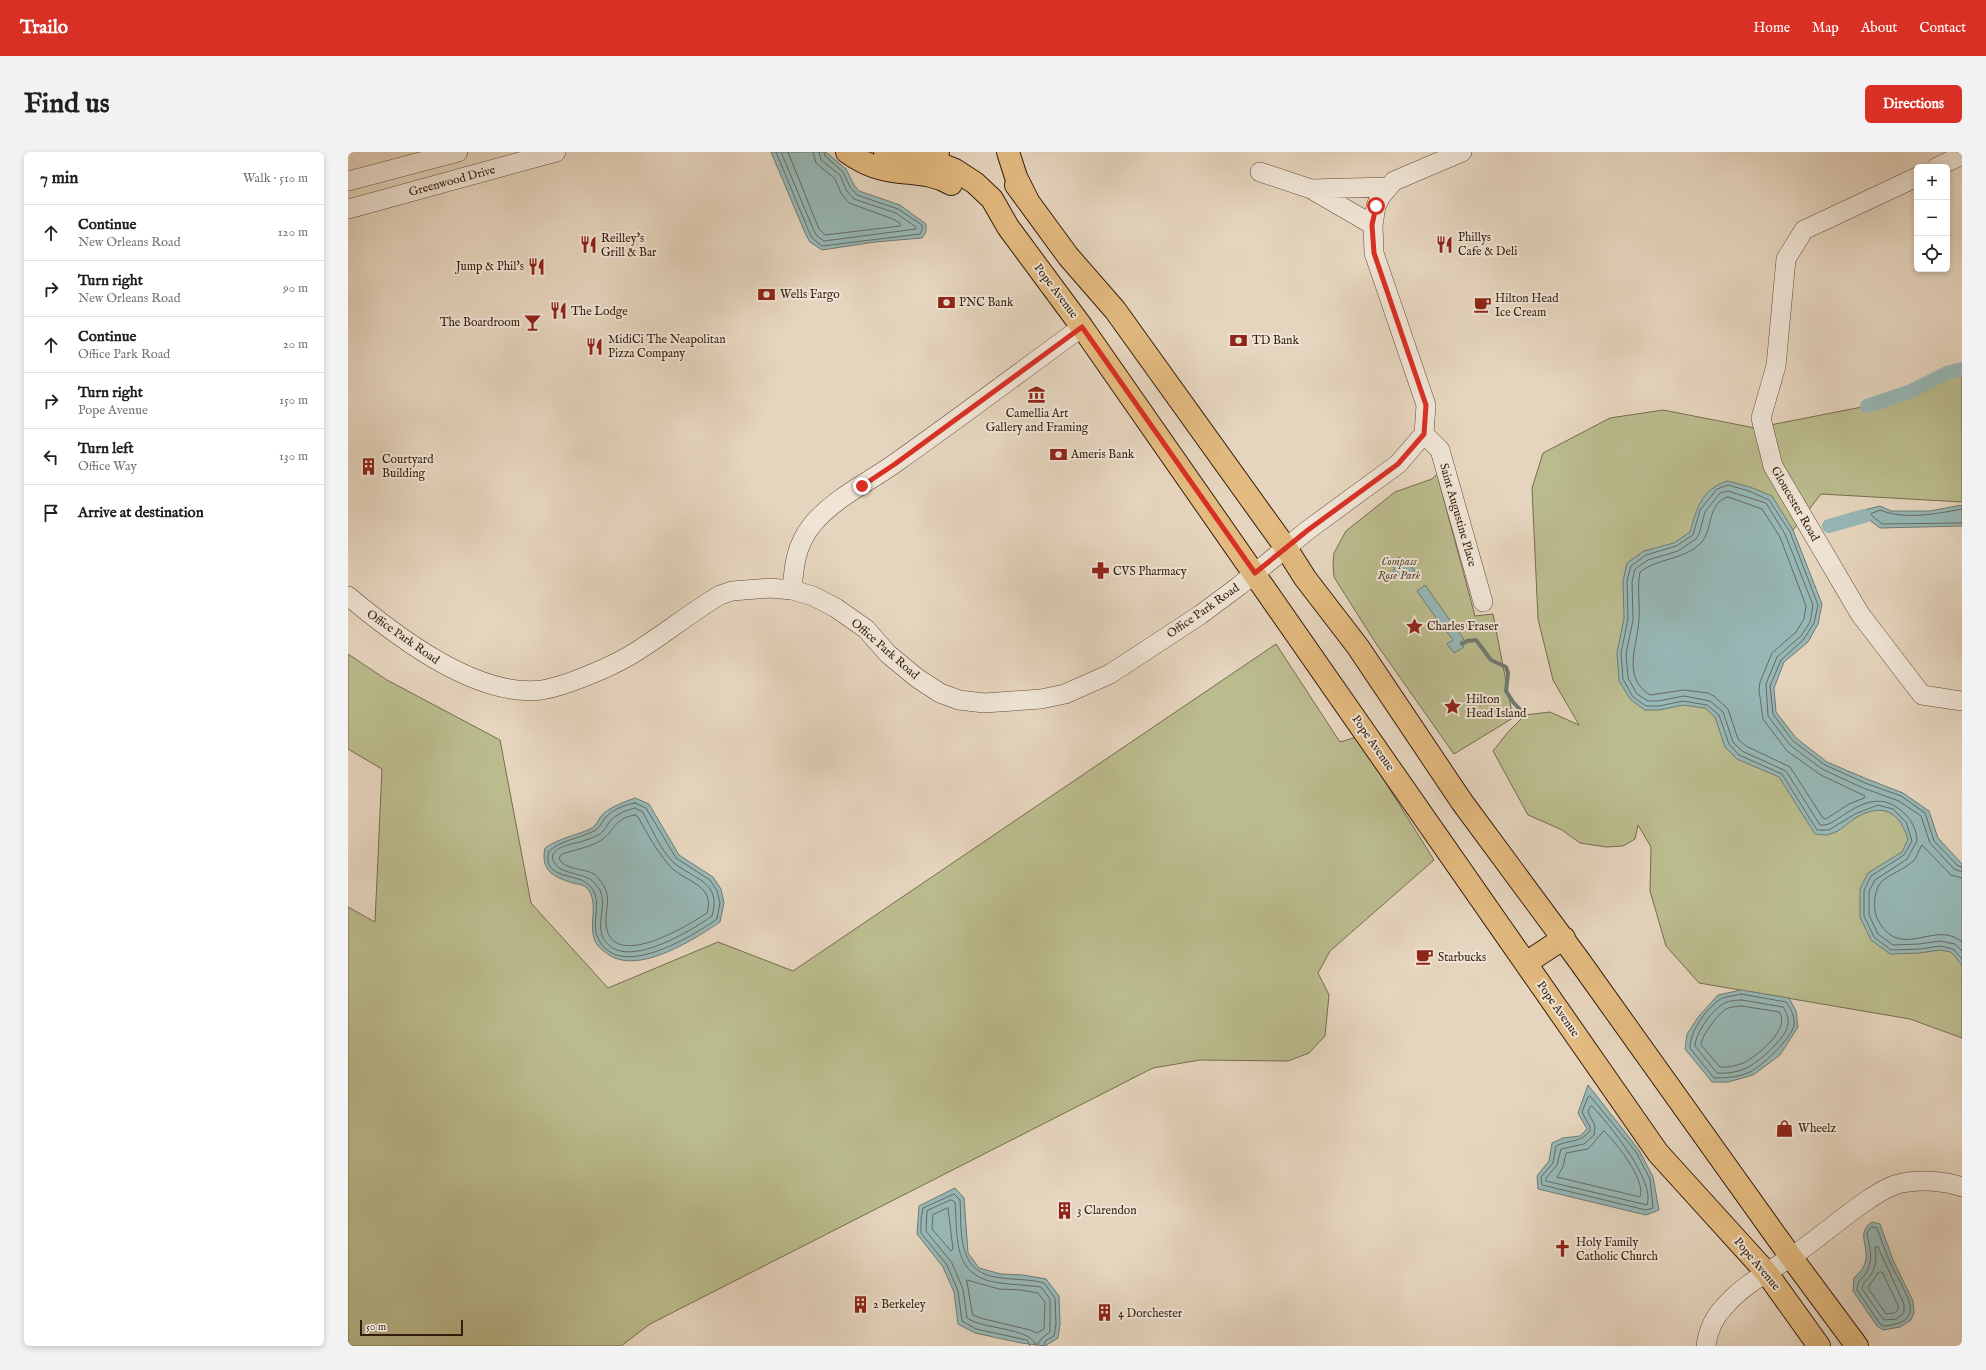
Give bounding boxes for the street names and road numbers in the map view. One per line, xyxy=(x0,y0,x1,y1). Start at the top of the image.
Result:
street label: Greenwood Drive xyxy=(407,162,497,200)
street label: Pope Avenue xyxy=(1030,261,1082,322)
street label: Saint Augustine Place xyxy=(1436,462,1480,569)
street label: Gloucester Road xyxy=(1767,464,1823,545)
street label: Office Park Road xyxy=(1164,580,1243,642)
street label: Office Park Road xyxy=(364,606,443,668)
street label: Office Park Road xyxy=(848,615,923,683)
street label: Pope Avenue xyxy=(1348,712,1398,775)
street label: Pope Avenue xyxy=(1533,978,1583,1041)
street label: Pope Avenue xyxy=(1730,1234,1784,1295)

